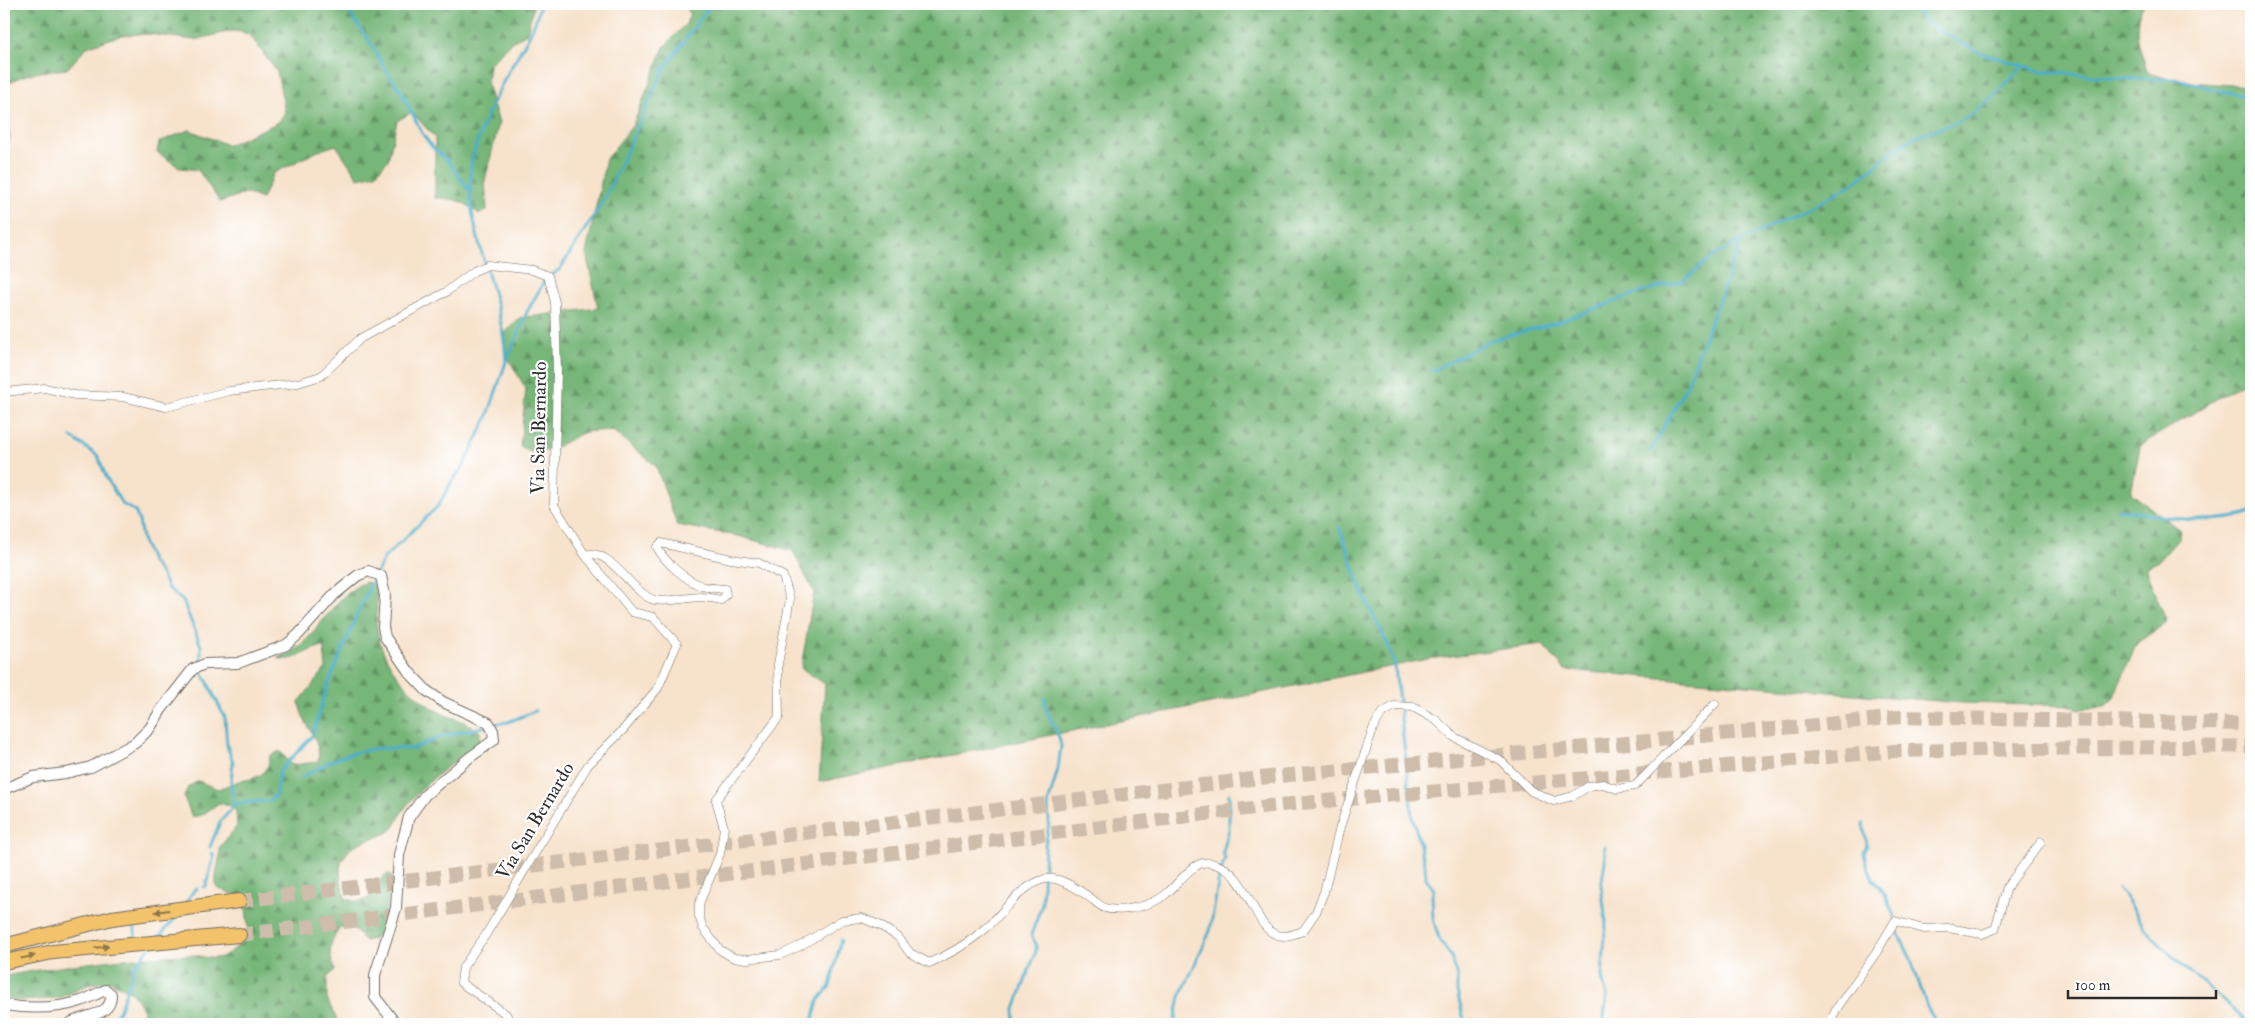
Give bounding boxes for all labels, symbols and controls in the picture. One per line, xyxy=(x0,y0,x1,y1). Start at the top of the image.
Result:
street label: Via San Bernardo xyxy=(526,361,552,495)
street label: Via San Bernardo xyxy=(490,758,580,884)
one-way arrow xyxy=(153,907,169,915)
one-way arrow xyxy=(94,943,110,951)
one-way arrow xyxy=(21,952,37,960)
scale bar xyxy=(2068,968,2215,1000)
text: 100 m xyxy=(2075,976,2111,995)

